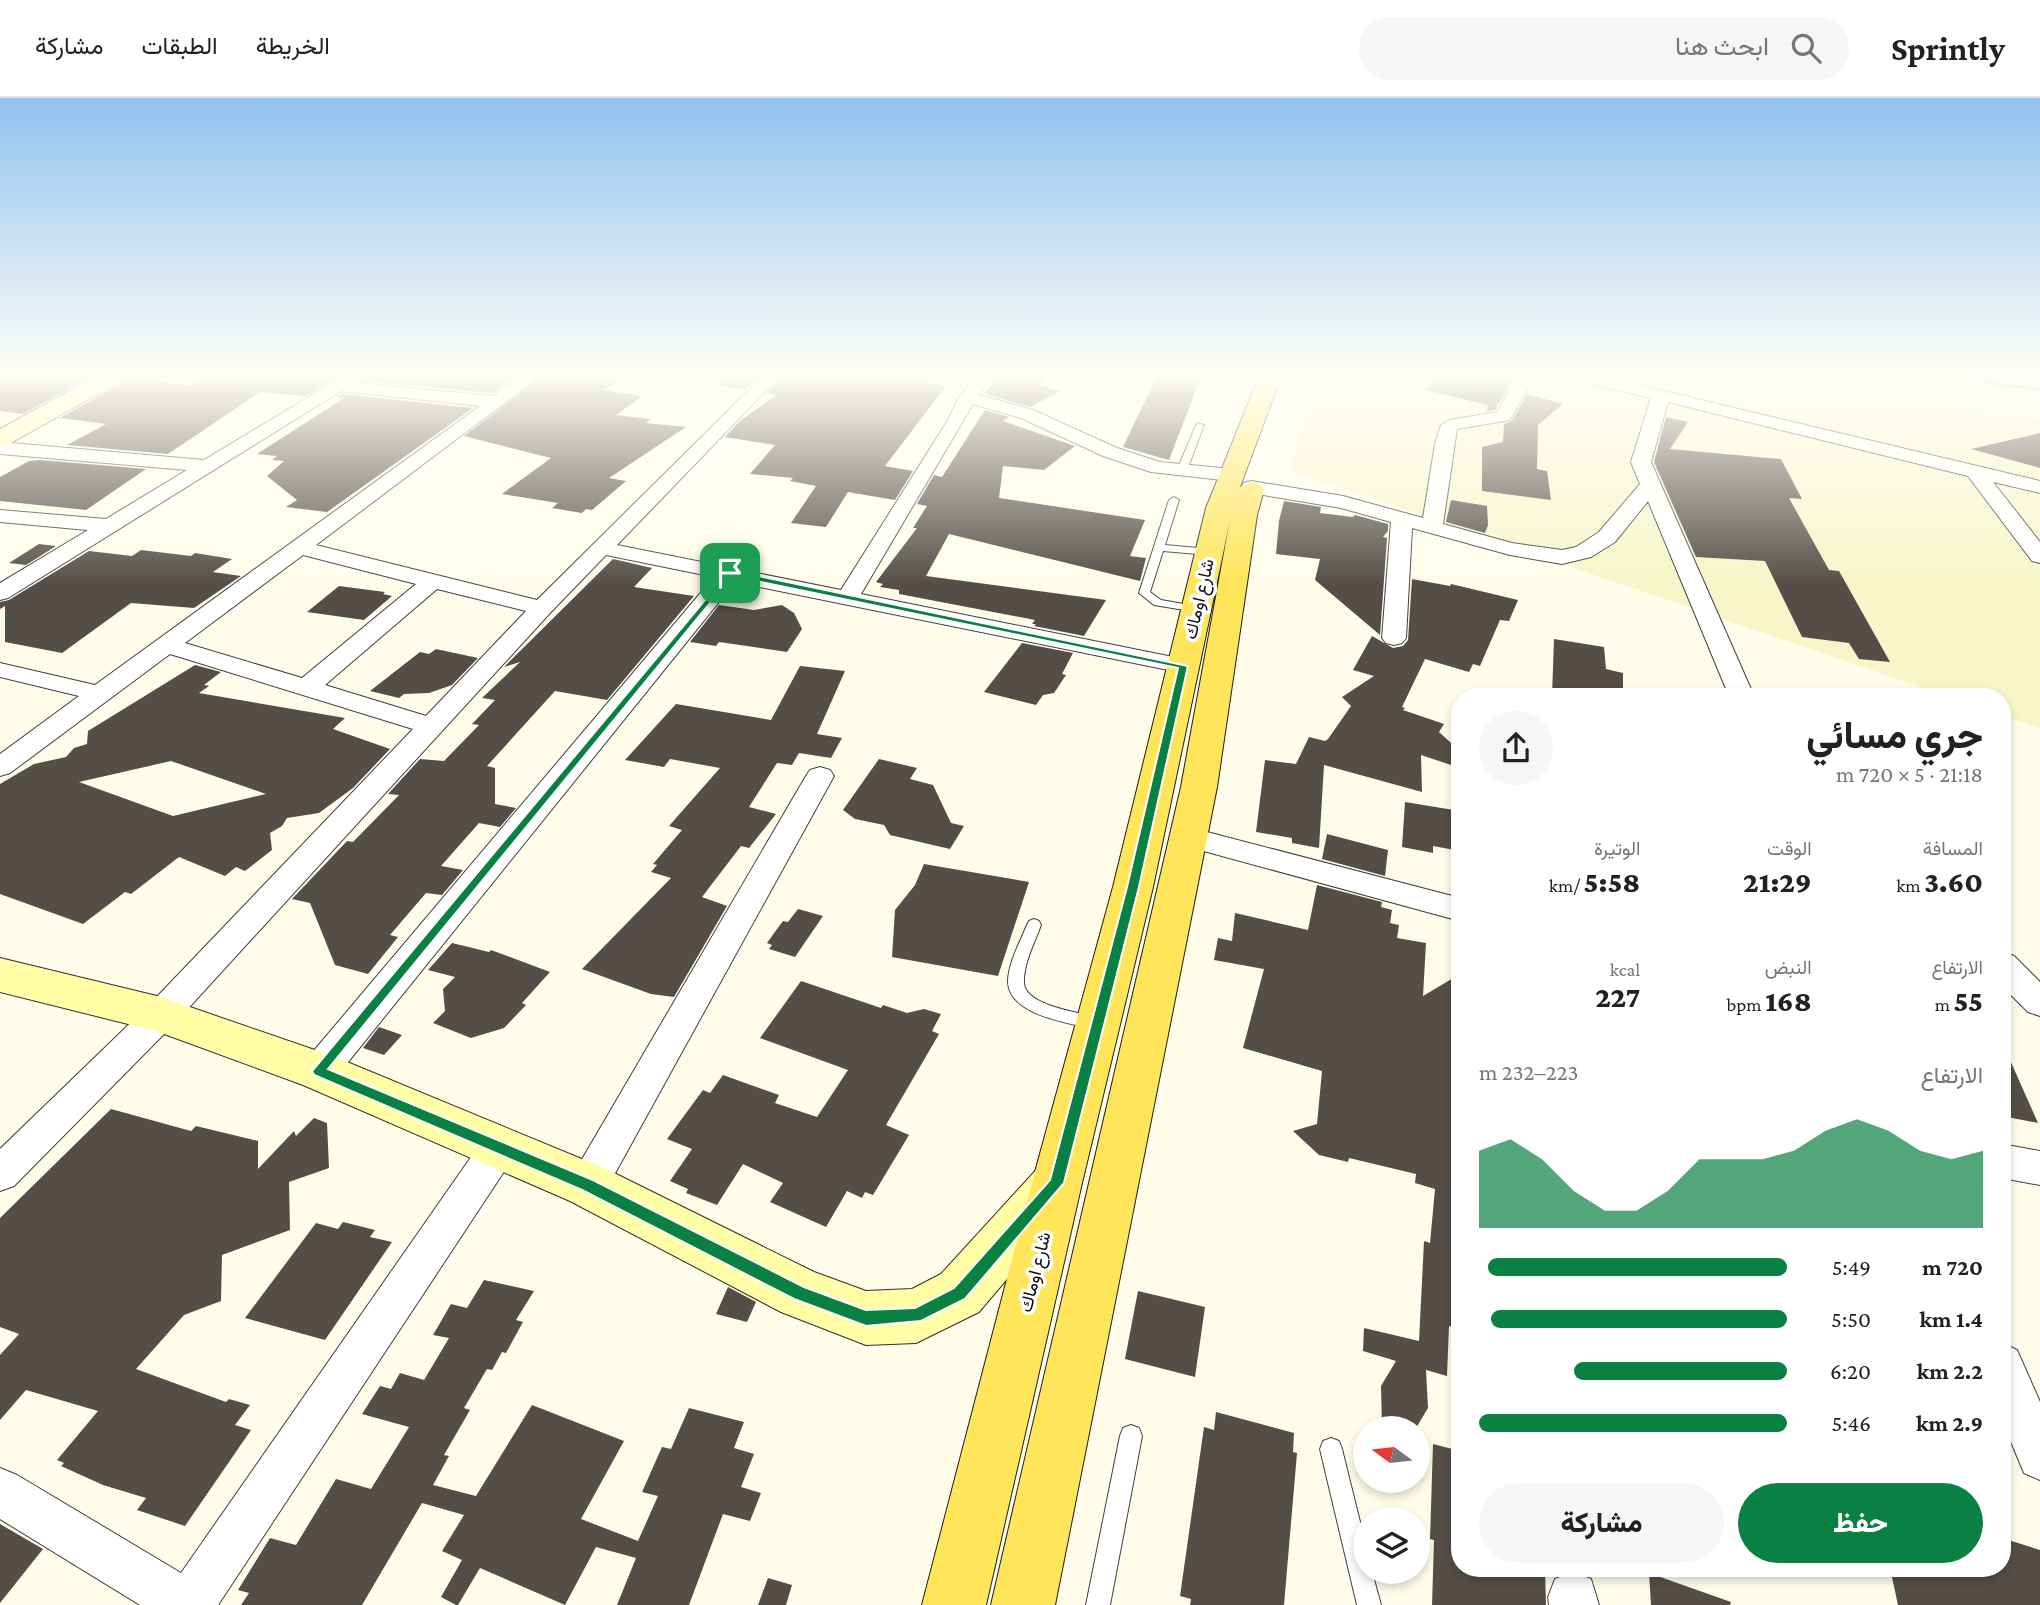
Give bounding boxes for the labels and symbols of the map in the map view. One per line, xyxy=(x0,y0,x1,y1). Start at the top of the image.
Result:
pin xyxy=(700,543,760,603)
street label: شارع اوماك xyxy=(1180,557,1220,642)
street label: شارع اوماك xyxy=(1015,1230,1057,1315)
north arrow xyxy=(1353,1416,1430,1493)

